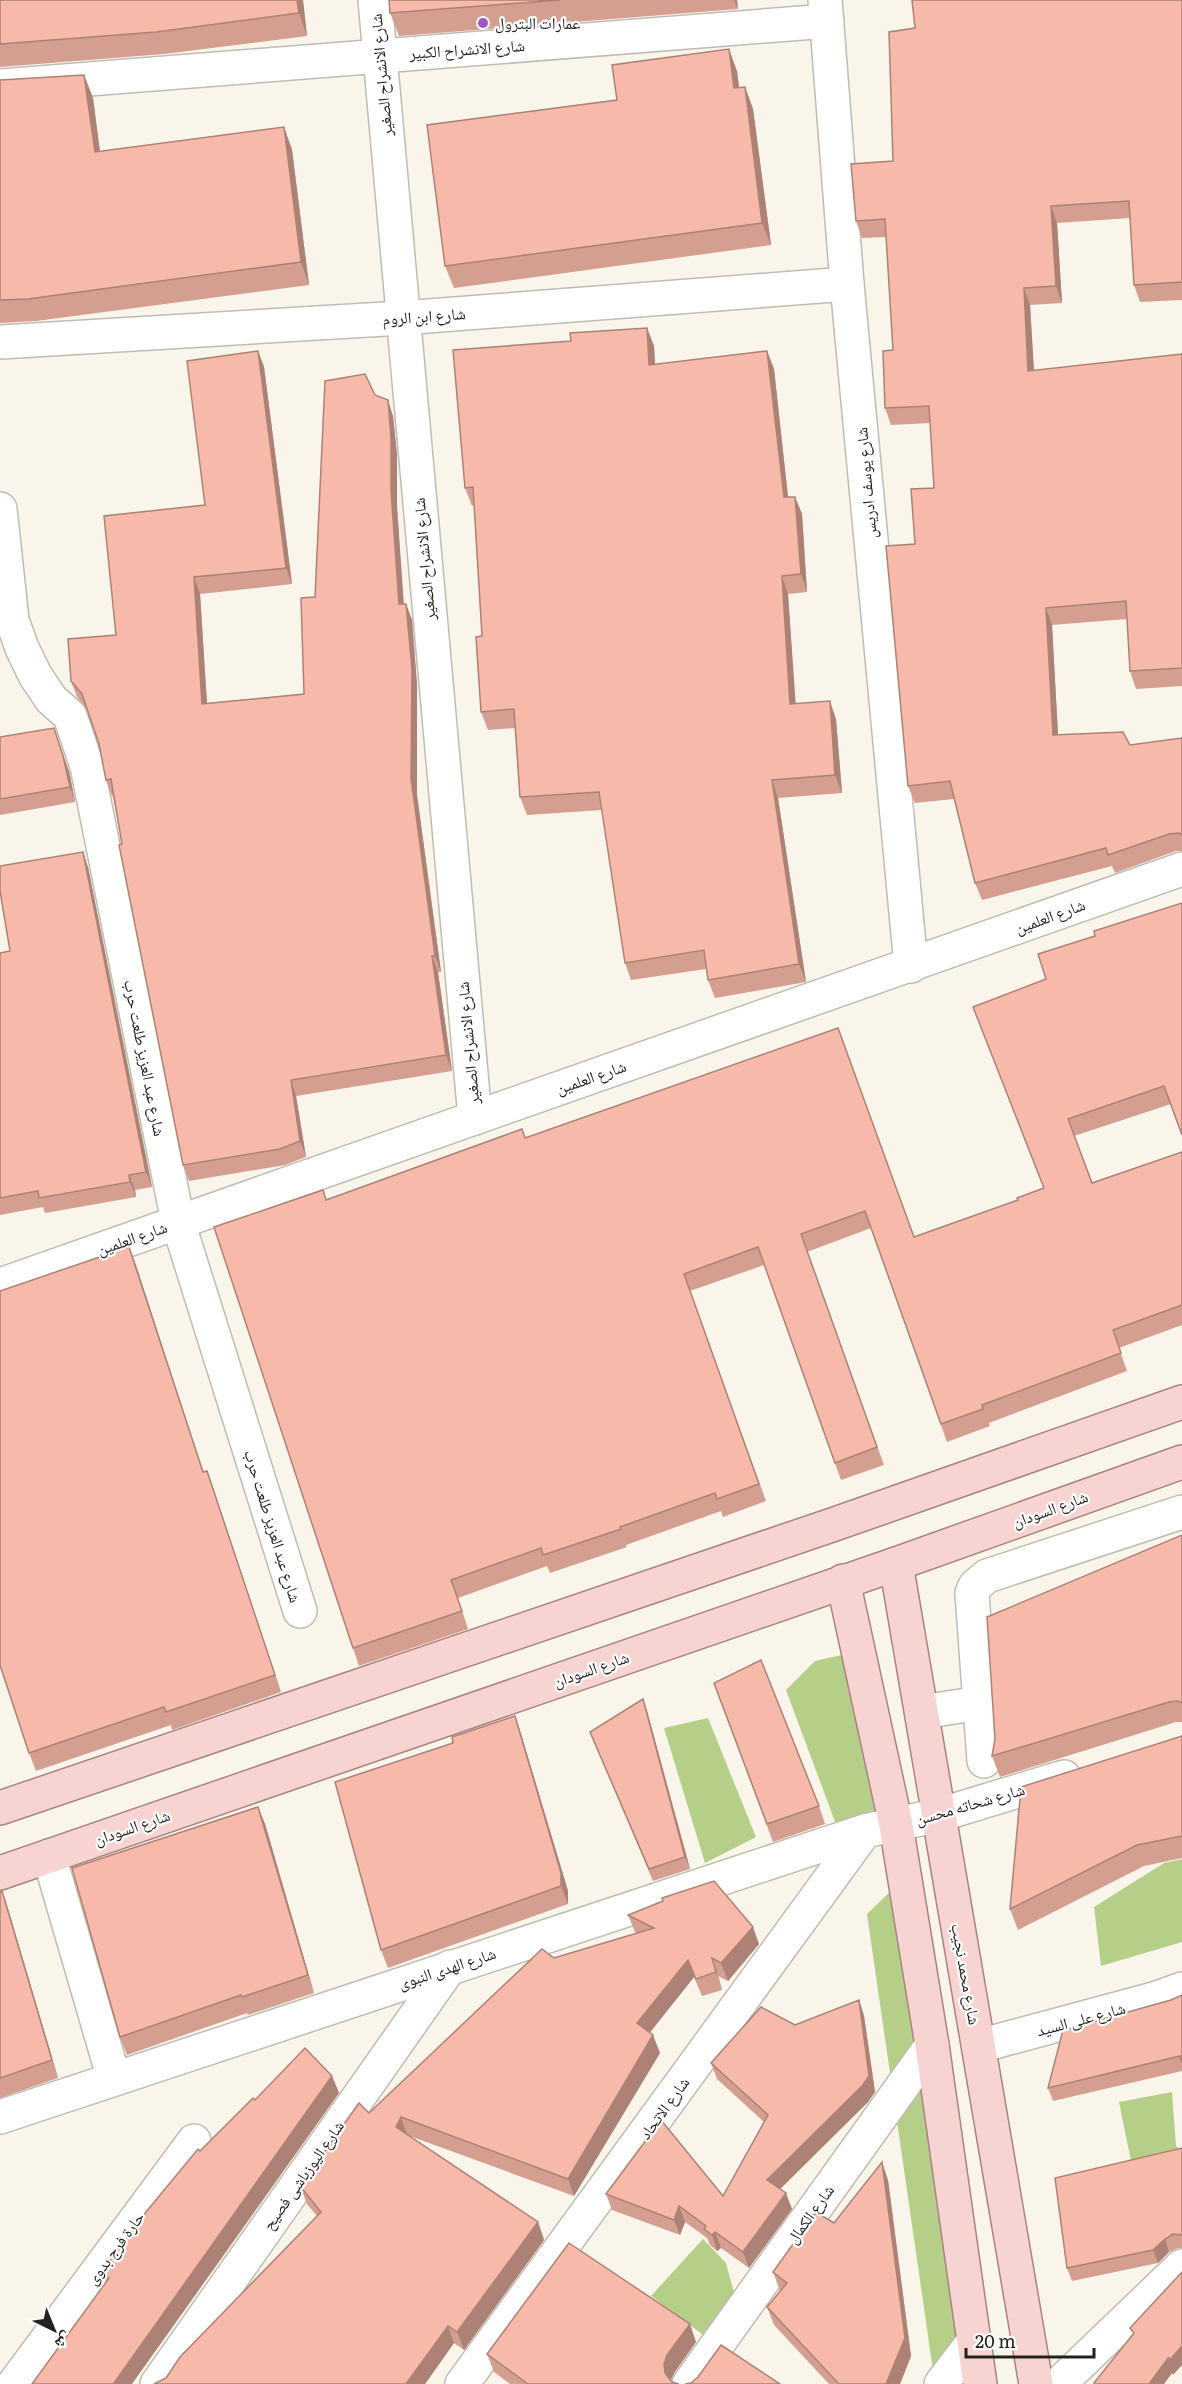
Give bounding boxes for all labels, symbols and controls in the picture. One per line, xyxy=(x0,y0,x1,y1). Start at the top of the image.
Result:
place label: عمارات البترول xyxy=(495,10,580,34)
street label: شارع الانشراح الصغير xyxy=(363,13,397,138)
marker: عمارات البترول xyxy=(476,16,490,30)
street label: شارع الانشراح الكبير xyxy=(407,32,526,64)
street label: شارع ابن الروم xyxy=(382,300,466,330)
street label: شارع يوسف ادريس xyxy=(848,426,882,540)
street label: شارع الانشراح الصغير xyxy=(406,497,440,622)
street label: شارع العلمين xyxy=(1011,891,1088,939)
street label: شارع عبد العزيز طلعت حرب xyxy=(119,977,173,1138)
street label: شارع الانشراح الصغير xyxy=(450,981,484,1106)
street label: شارع العلمين xyxy=(552,1053,629,1099)
street label: شارع العلمين xyxy=(93,1214,170,1260)
street label: شارع عبد العزيز طلعت حرب xyxy=(239,1446,309,1605)
street label: شارع السودان xyxy=(1009,1483,1091,1533)
street label: شارع السودان xyxy=(550,1644,632,1692)
street label: شارع شحاته محسن xyxy=(912,1776,1027,1830)
street label: شارع السودان xyxy=(91,1802,173,1850)
street label: شارع محمد نجيب xyxy=(946,1921,988,2027)
street label: شارع الهدى النبوى xyxy=(395,1940,499,1994)
street label: شارع على السيد xyxy=(1034,1995,1128,2041)
street label: شارع الاتحاد xyxy=(632,2071,694,2144)
street label: شارع اليوزباشى فصيح xyxy=(255,2115,349,2234)
street label: شارع الكمال xyxy=(779,2179,839,2248)
street label: حارة فرج بدوى xyxy=(79,2206,149,2289)
north arrow xyxy=(24,2300,84,2360)
scale bar xyxy=(966,2321,1094,2359)
text: ش xyxy=(51,2327,79,2356)
text: 20 m xyxy=(975,2327,1016,2354)

